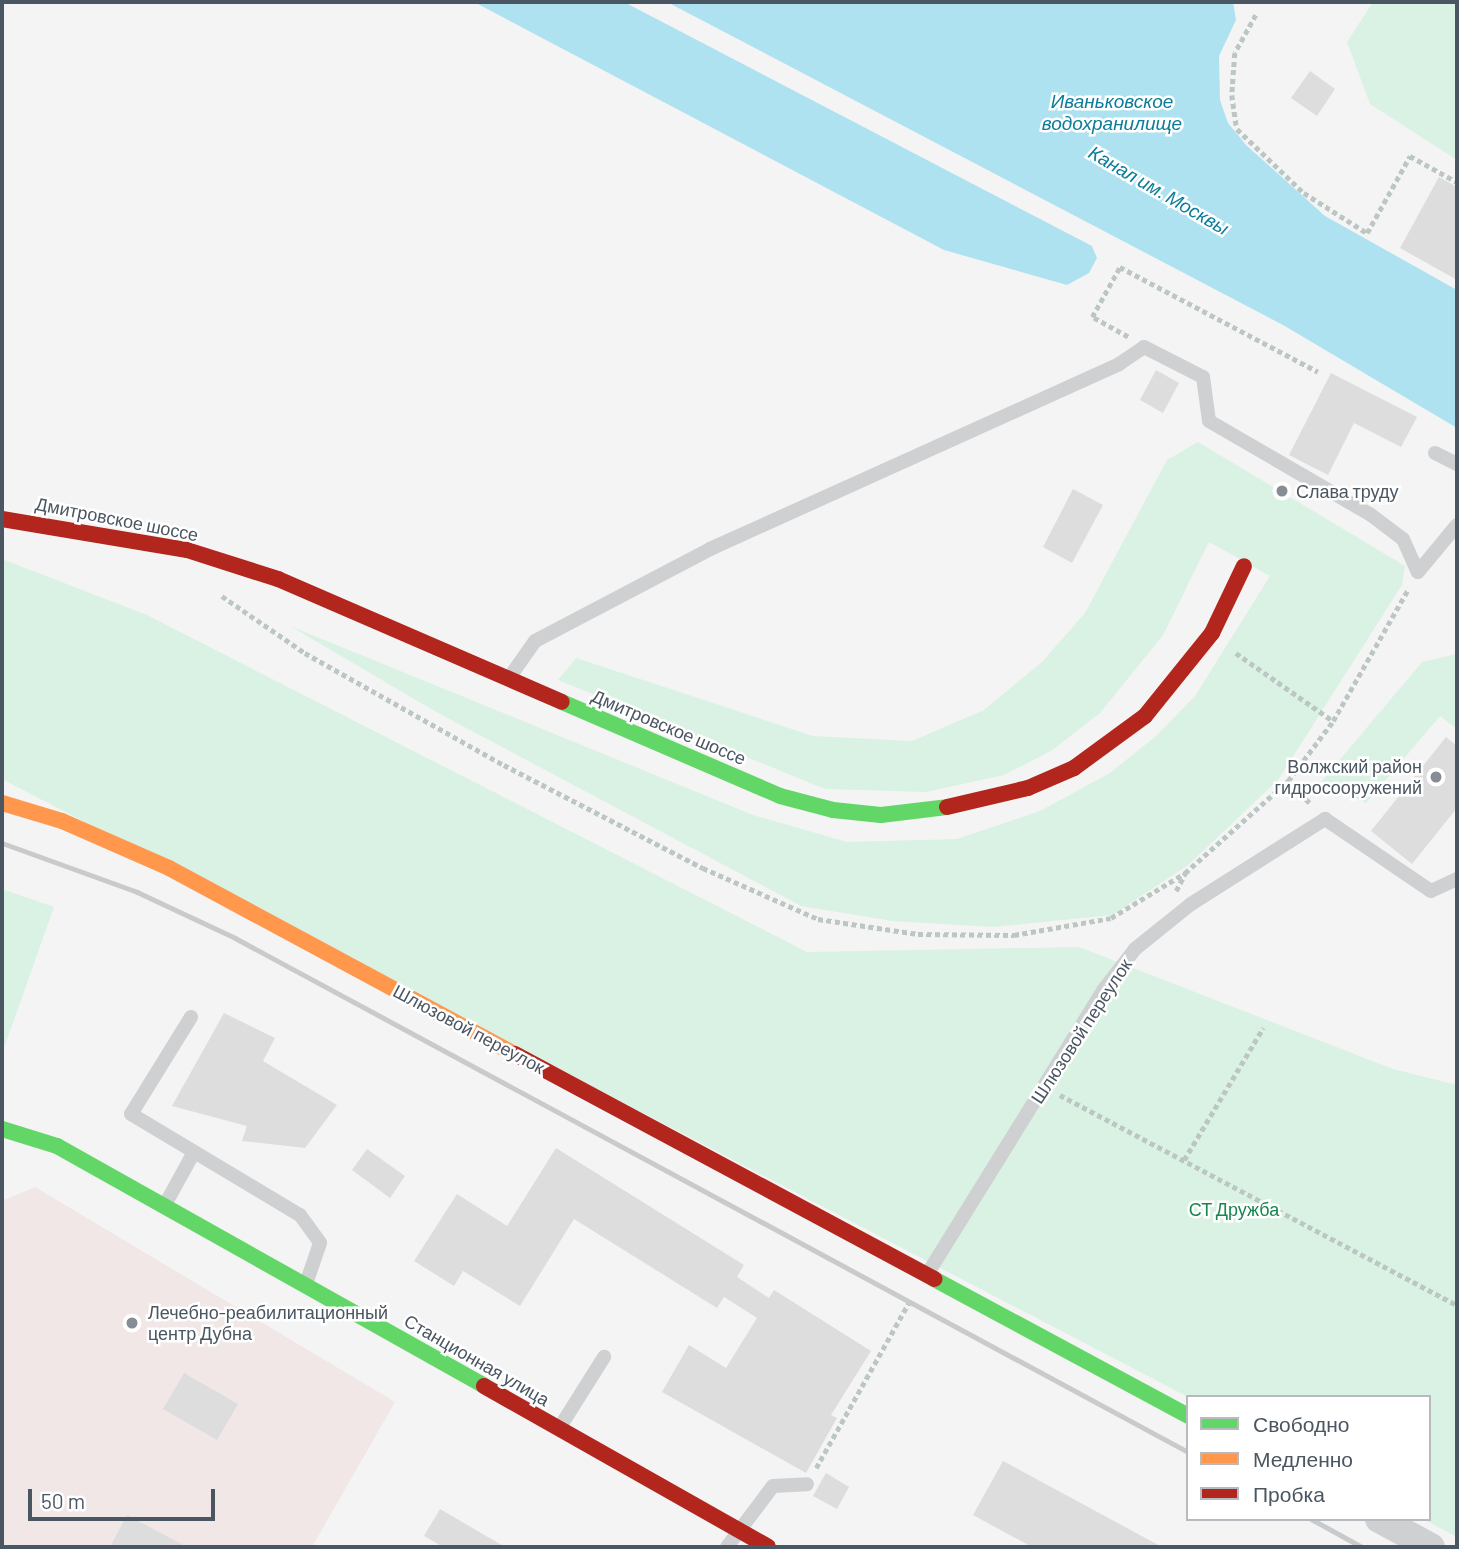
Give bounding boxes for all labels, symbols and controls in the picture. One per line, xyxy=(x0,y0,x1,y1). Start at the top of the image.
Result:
water label: Иваньковское водохранилище xyxy=(1042,90,1182,134)
water label: Канал им. Москвы xyxy=(1085,141,1233,239)
place label: Слава труду xyxy=(1296,480,1398,502)
marker: Слава труду xyxy=(1274,483,1290,499)
street label: Дмитровское шоссе xyxy=(34,493,200,545)
street label: Дмитровское шоссе xyxy=(589,685,749,769)
place label: Волжский район гидросооружений xyxy=(1275,756,1422,798)
marker: Волжский район гидросооружений xyxy=(1428,769,1444,785)
street label: Шлюзовой переулок xyxy=(1026,955,1136,1107)
street label: Шлюзовой переулок xyxy=(390,980,548,1078)
park label: СТ Дружба xyxy=(1189,1198,1279,1220)
place label: Лечебно-реабилитационный центр Дубна xyxy=(148,1302,388,1344)
street label: Станционная улица xyxy=(401,1310,553,1410)
marker: Лечебно-реабилитационный центр Дубна xyxy=(122,1313,142,1333)
legend xyxy=(1186,1395,1431,1521)
text: Свободно xyxy=(1253,1411,1350,1436)
text: Медленно xyxy=(1253,1446,1353,1471)
scale bar xyxy=(32,1476,219,1520)
text: Пробка xyxy=(1253,1481,1325,1506)
text: 50 m xyxy=(41,1488,85,1513)

